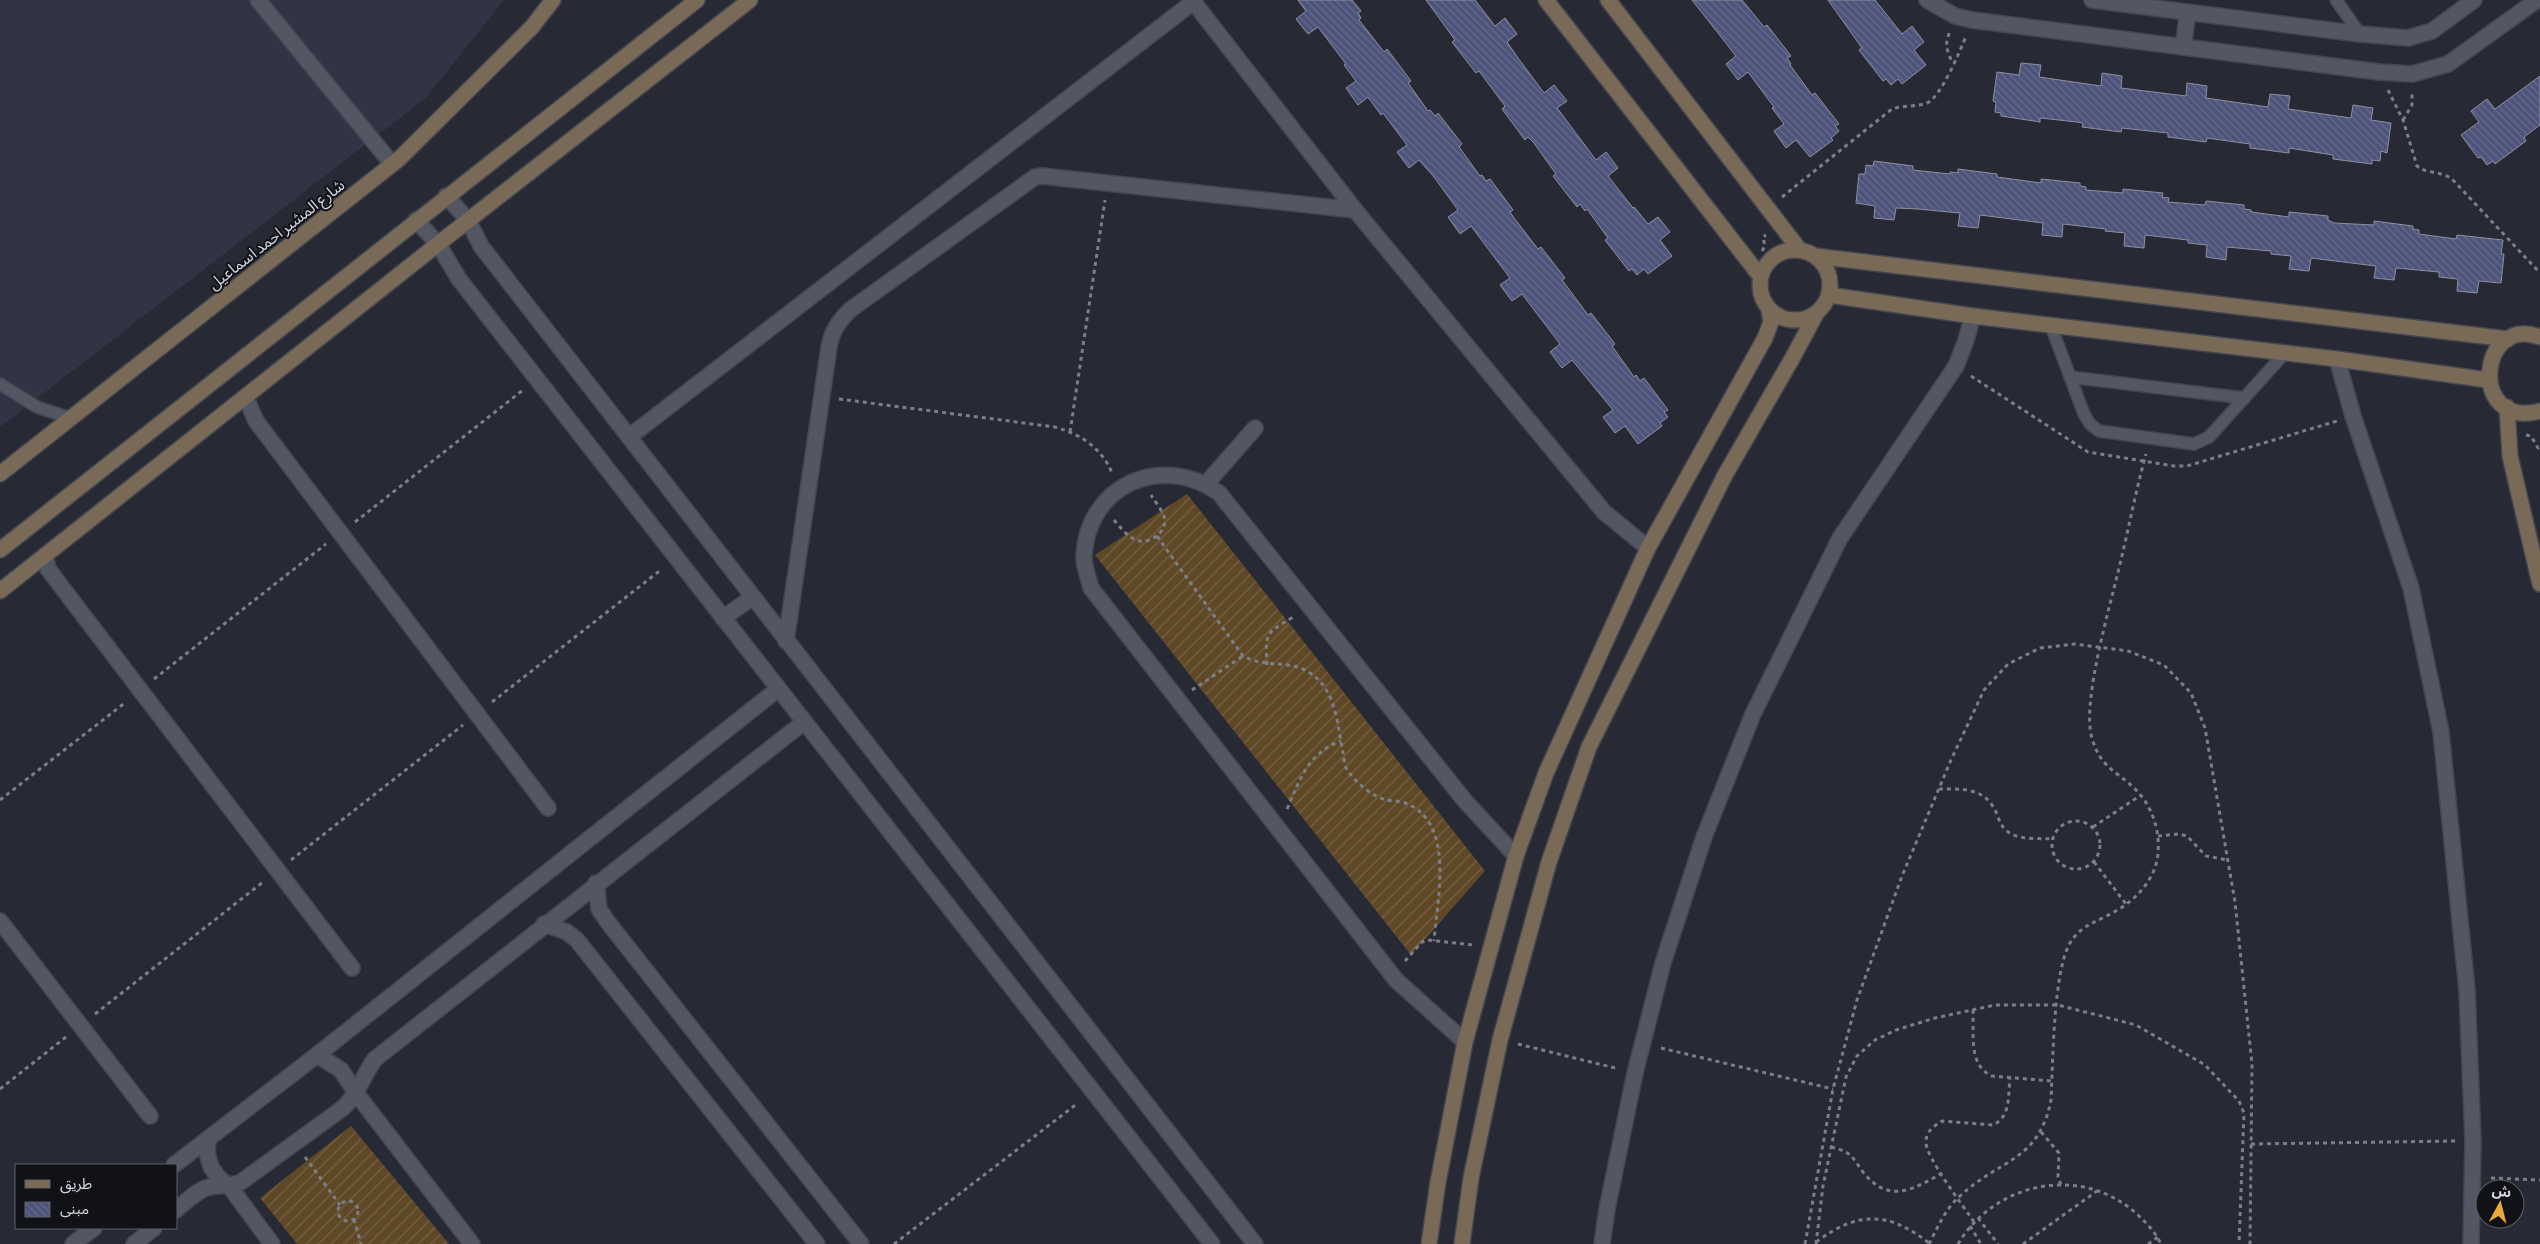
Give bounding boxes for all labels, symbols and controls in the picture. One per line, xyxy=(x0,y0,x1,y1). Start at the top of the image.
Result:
street label: شارع المشير احمد اسماعيل xyxy=(204,175,350,296)
legend xyxy=(15,1164,178,1229)
text: طريق xyxy=(60,1175,92,1194)
north arrow xyxy=(2475,1179,2525,1229)
text: ش xyxy=(2491,1182,2512,1200)
text: مبنى xyxy=(60,1200,89,1218)

